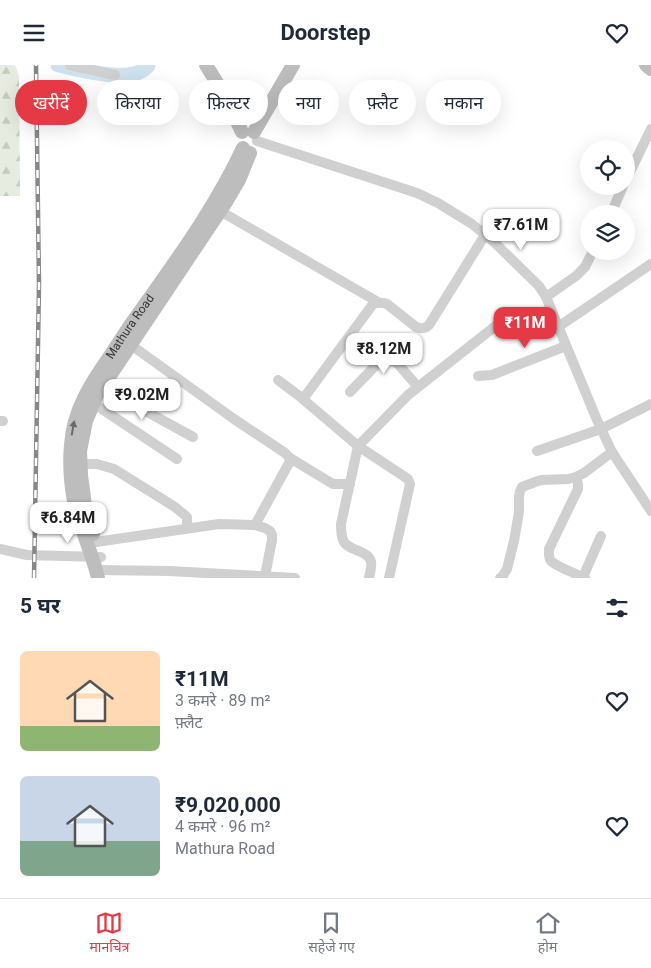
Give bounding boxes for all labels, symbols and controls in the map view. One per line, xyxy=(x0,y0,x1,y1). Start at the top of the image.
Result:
icon: menu xyxy=(20,19,48,47)
icon: heart xyxy=(603,19,631,47)
text: Doorstep xyxy=(280,20,371,45)
chip: खरीदें xyxy=(15,80,87,125)
chip: किराया xyxy=(97,80,179,125)
chip: फ़िल्टर xyxy=(189,80,268,125)
chip: नया xyxy=(278,80,339,125)
chip: फ़्लैट xyxy=(349,80,416,125)
chip: मकान xyxy=(426,80,501,125)
map controls xyxy=(580,140,635,260)
button: locate xyxy=(580,140,635,195)
button: layers xyxy=(580,205,635,260)
pin: ₹7.61M xyxy=(480,209,562,251)
text: ₹7.61M xyxy=(494,215,548,234)
street label: Mathura Road xyxy=(103,292,157,361)
pin: ₹11M xyxy=(495,307,555,349)
text: ₹11M xyxy=(505,313,545,332)
pin: ₹8.12M xyxy=(343,333,425,375)
text: ₹8.12M xyxy=(357,339,411,358)
pin: ₹9.02M xyxy=(101,379,183,421)
text: ₹9.02M xyxy=(115,385,169,404)
one-way arrow xyxy=(70,420,78,436)
pin: ₹6.84M xyxy=(27,501,109,544)
text: ₹6.84M xyxy=(41,508,95,527)
text: 5 घर xyxy=(20,594,60,618)
icon: filters xyxy=(603,594,631,622)
text: ₹11M xyxy=(175,667,229,691)
icon: home xyxy=(60,671,120,731)
icon: heart xyxy=(603,687,631,715)
text: 3 कमरे · 89 m² xyxy=(175,691,270,710)
text: फ़्लैट xyxy=(175,713,203,732)
text: ₹9,020,000 xyxy=(175,793,281,817)
icon: home xyxy=(60,796,120,856)
icon: heart xyxy=(603,812,631,840)
text: 4 कमरे · 96 m² xyxy=(175,817,270,836)
text: Mathura Road xyxy=(175,839,275,858)
tab: मानचित्र xyxy=(89,909,129,958)
tab: सहेजे गए xyxy=(308,909,355,958)
tab: होम xyxy=(534,909,562,958)

